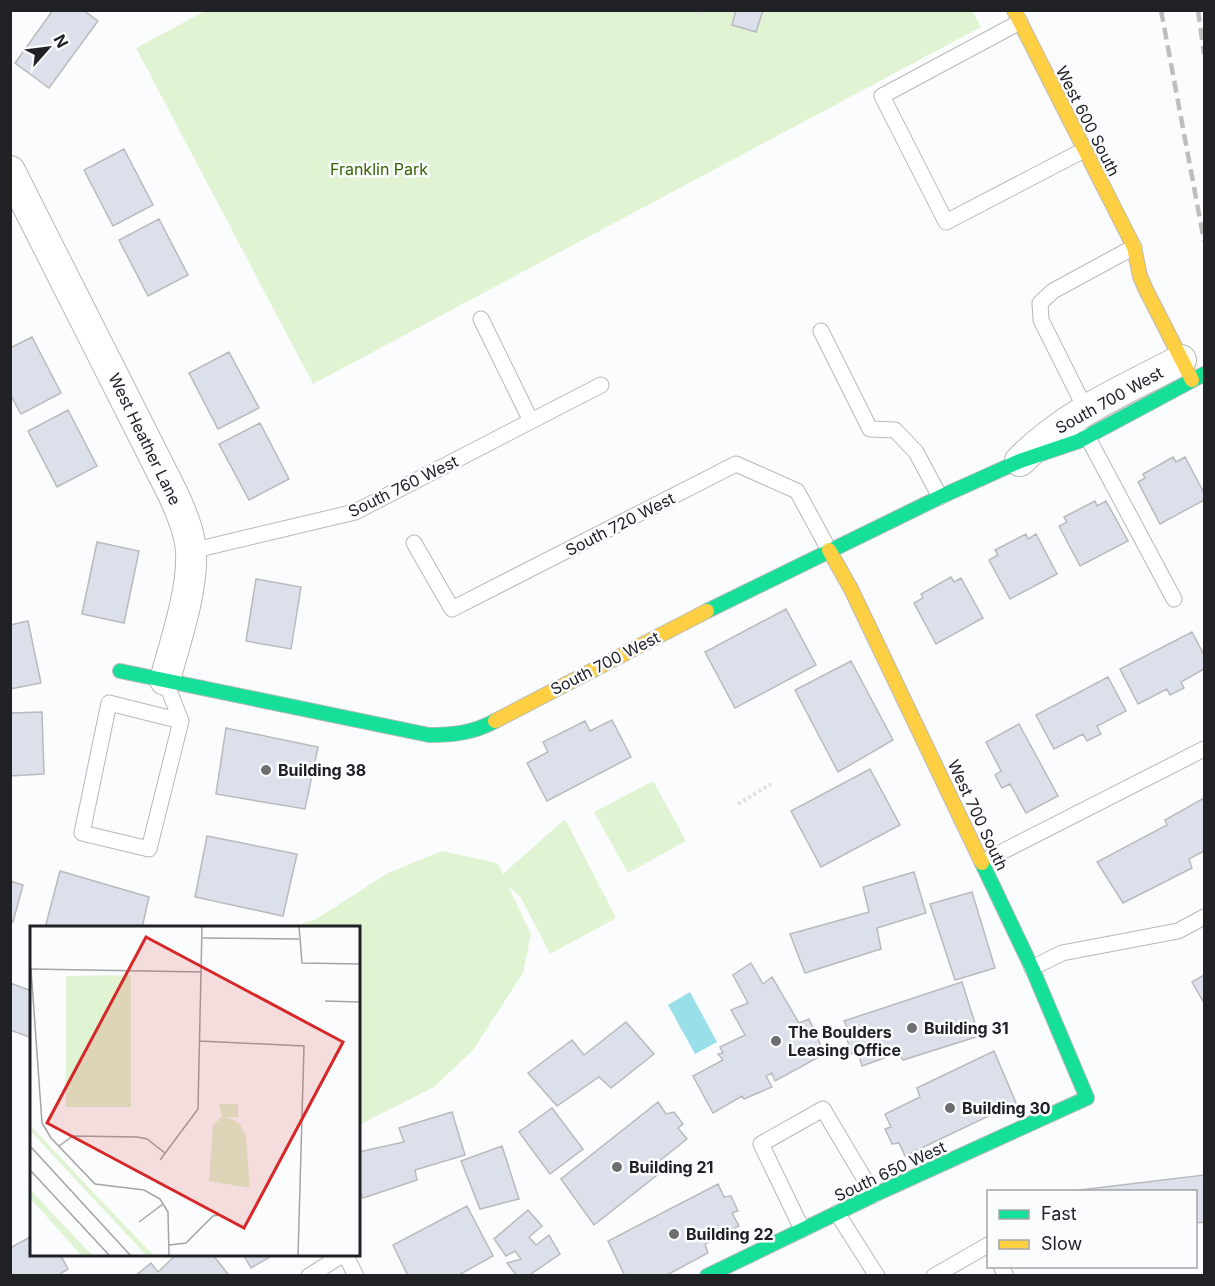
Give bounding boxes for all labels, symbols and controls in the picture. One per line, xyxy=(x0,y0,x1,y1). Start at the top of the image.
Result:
north arrow xyxy=(18,18,78,78)
text: N xyxy=(50,31,73,51)
street label: West 600 South xyxy=(1052,63,1124,179)
park label: Franklin Park xyxy=(330,159,428,179)
street label: South 700 West xyxy=(1052,362,1166,438)
street label: West Heather Lane xyxy=(104,370,186,508)
street label: South 760 West xyxy=(345,451,461,521)
street label: South 720 West xyxy=(562,488,678,560)
street label: South 700 West xyxy=(547,627,663,699)
street label: West 700 South xyxy=(944,756,1012,874)
place label: Building 38 xyxy=(278,760,366,780)
marker: Building 38 xyxy=(259,763,273,777)
inset map xyxy=(30,926,360,1256)
place label: Building 31 xyxy=(924,1018,1009,1038)
marker: Building 31 xyxy=(905,1021,919,1035)
place label: The Boulders Leasing Office xyxy=(788,1022,901,1060)
marker: The Boulders Leasing Office xyxy=(769,1034,783,1048)
place label: Building 30 xyxy=(962,1098,1051,1118)
marker: Building 30 xyxy=(943,1101,957,1115)
street label: South 650 West xyxy=(831,1136,949,1206)
place label: Building 21 xyxy=(629,1157,713,1177)
marker: Building 21 xyxy=(610,1160,624,1174)
legend xyxy=(987,1190,1197,1268)
text: Fast xyxy=(1041,1203,1077,1224)
place label: Building 22 xyxy=(686,1224,774,1244)
marker: Building 22 xyxy=(667,1227,681,1241)
text: Slow xyxy=(1041,1233,1082,1254)

